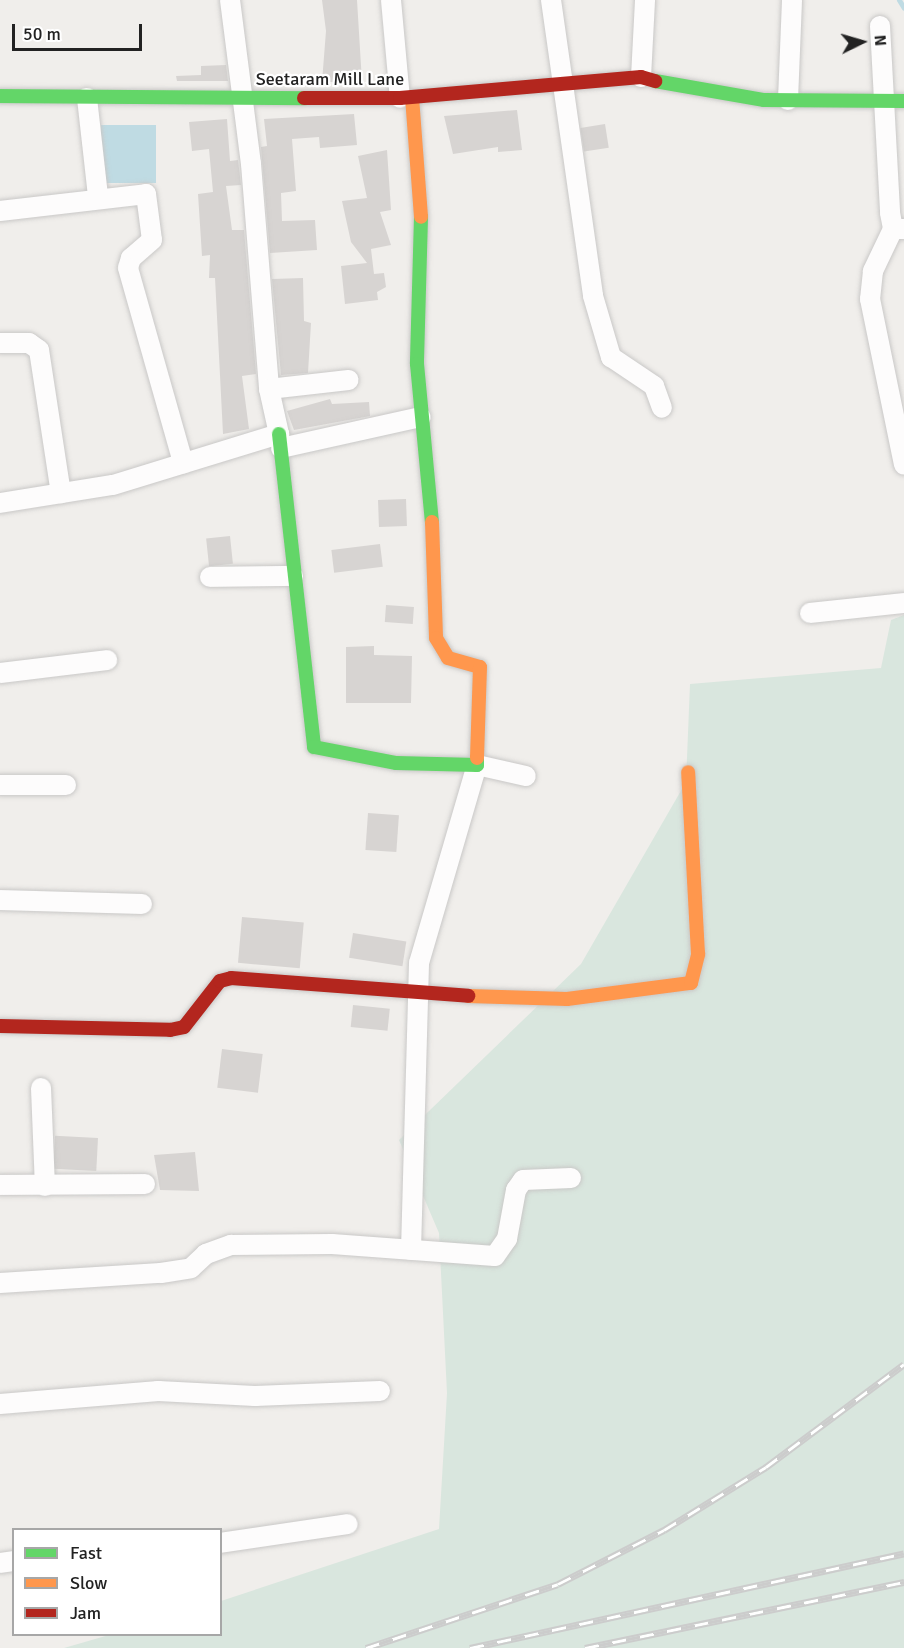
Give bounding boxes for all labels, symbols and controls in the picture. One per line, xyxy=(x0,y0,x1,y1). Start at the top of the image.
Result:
scale bar xyxy=(15,12,146,50)
north arrow xyxy=(832,12,892,72)
text: 50 m xyxy=(23,23,61,45)
text: N xyxy=(869,34,890,47)
street label: Seetaram Mill Lane xyxy=(256,68,404,90)
legend xyxy=(12,1528,222,1636)
text: Fast xyxy=(70,1542,102,1564)
text: Slow xyxy=(70,1572,107,1594)
text: Jam xyxy=(70,1602,101,1624)

